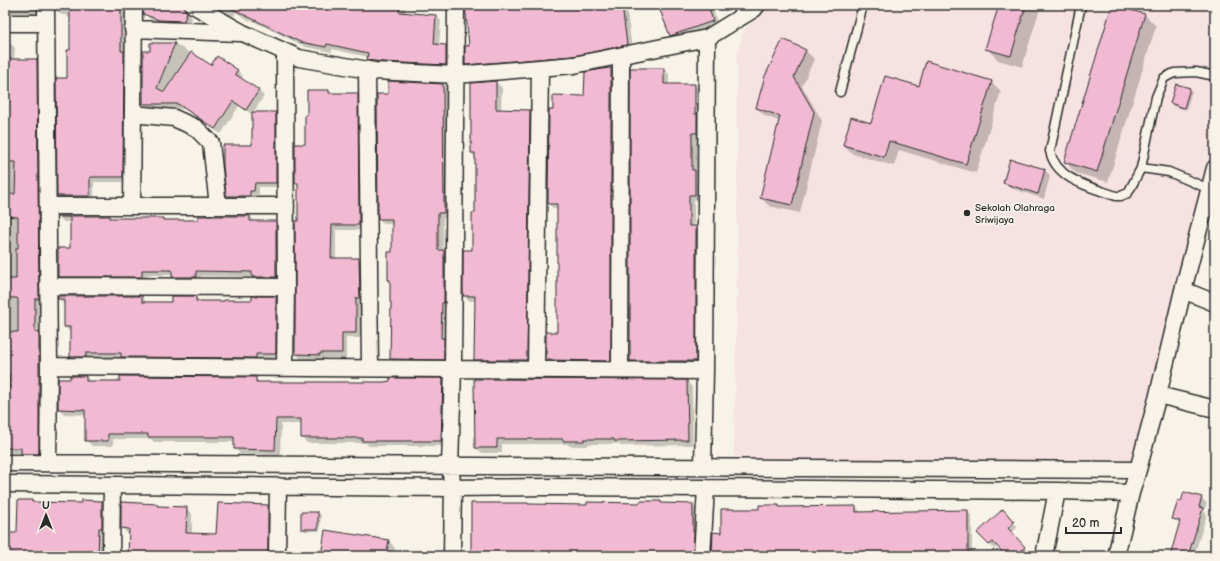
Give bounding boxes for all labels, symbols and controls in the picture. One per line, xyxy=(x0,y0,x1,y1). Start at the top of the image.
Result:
place label: Sekolah Olahraga Sriwijaya xyxy=(975,202,1055,226)
marker: Sekolah Olahraga Sriwijaya xyxy=(962,208,972,218)
north arrow xyxy=(26,495,66,535)
text: U xyxy=(42,499,50,512)
scale bar xyxy=(1066,509,1121,535)
text: 20 m xyxy=(1072,516,1099,531)

